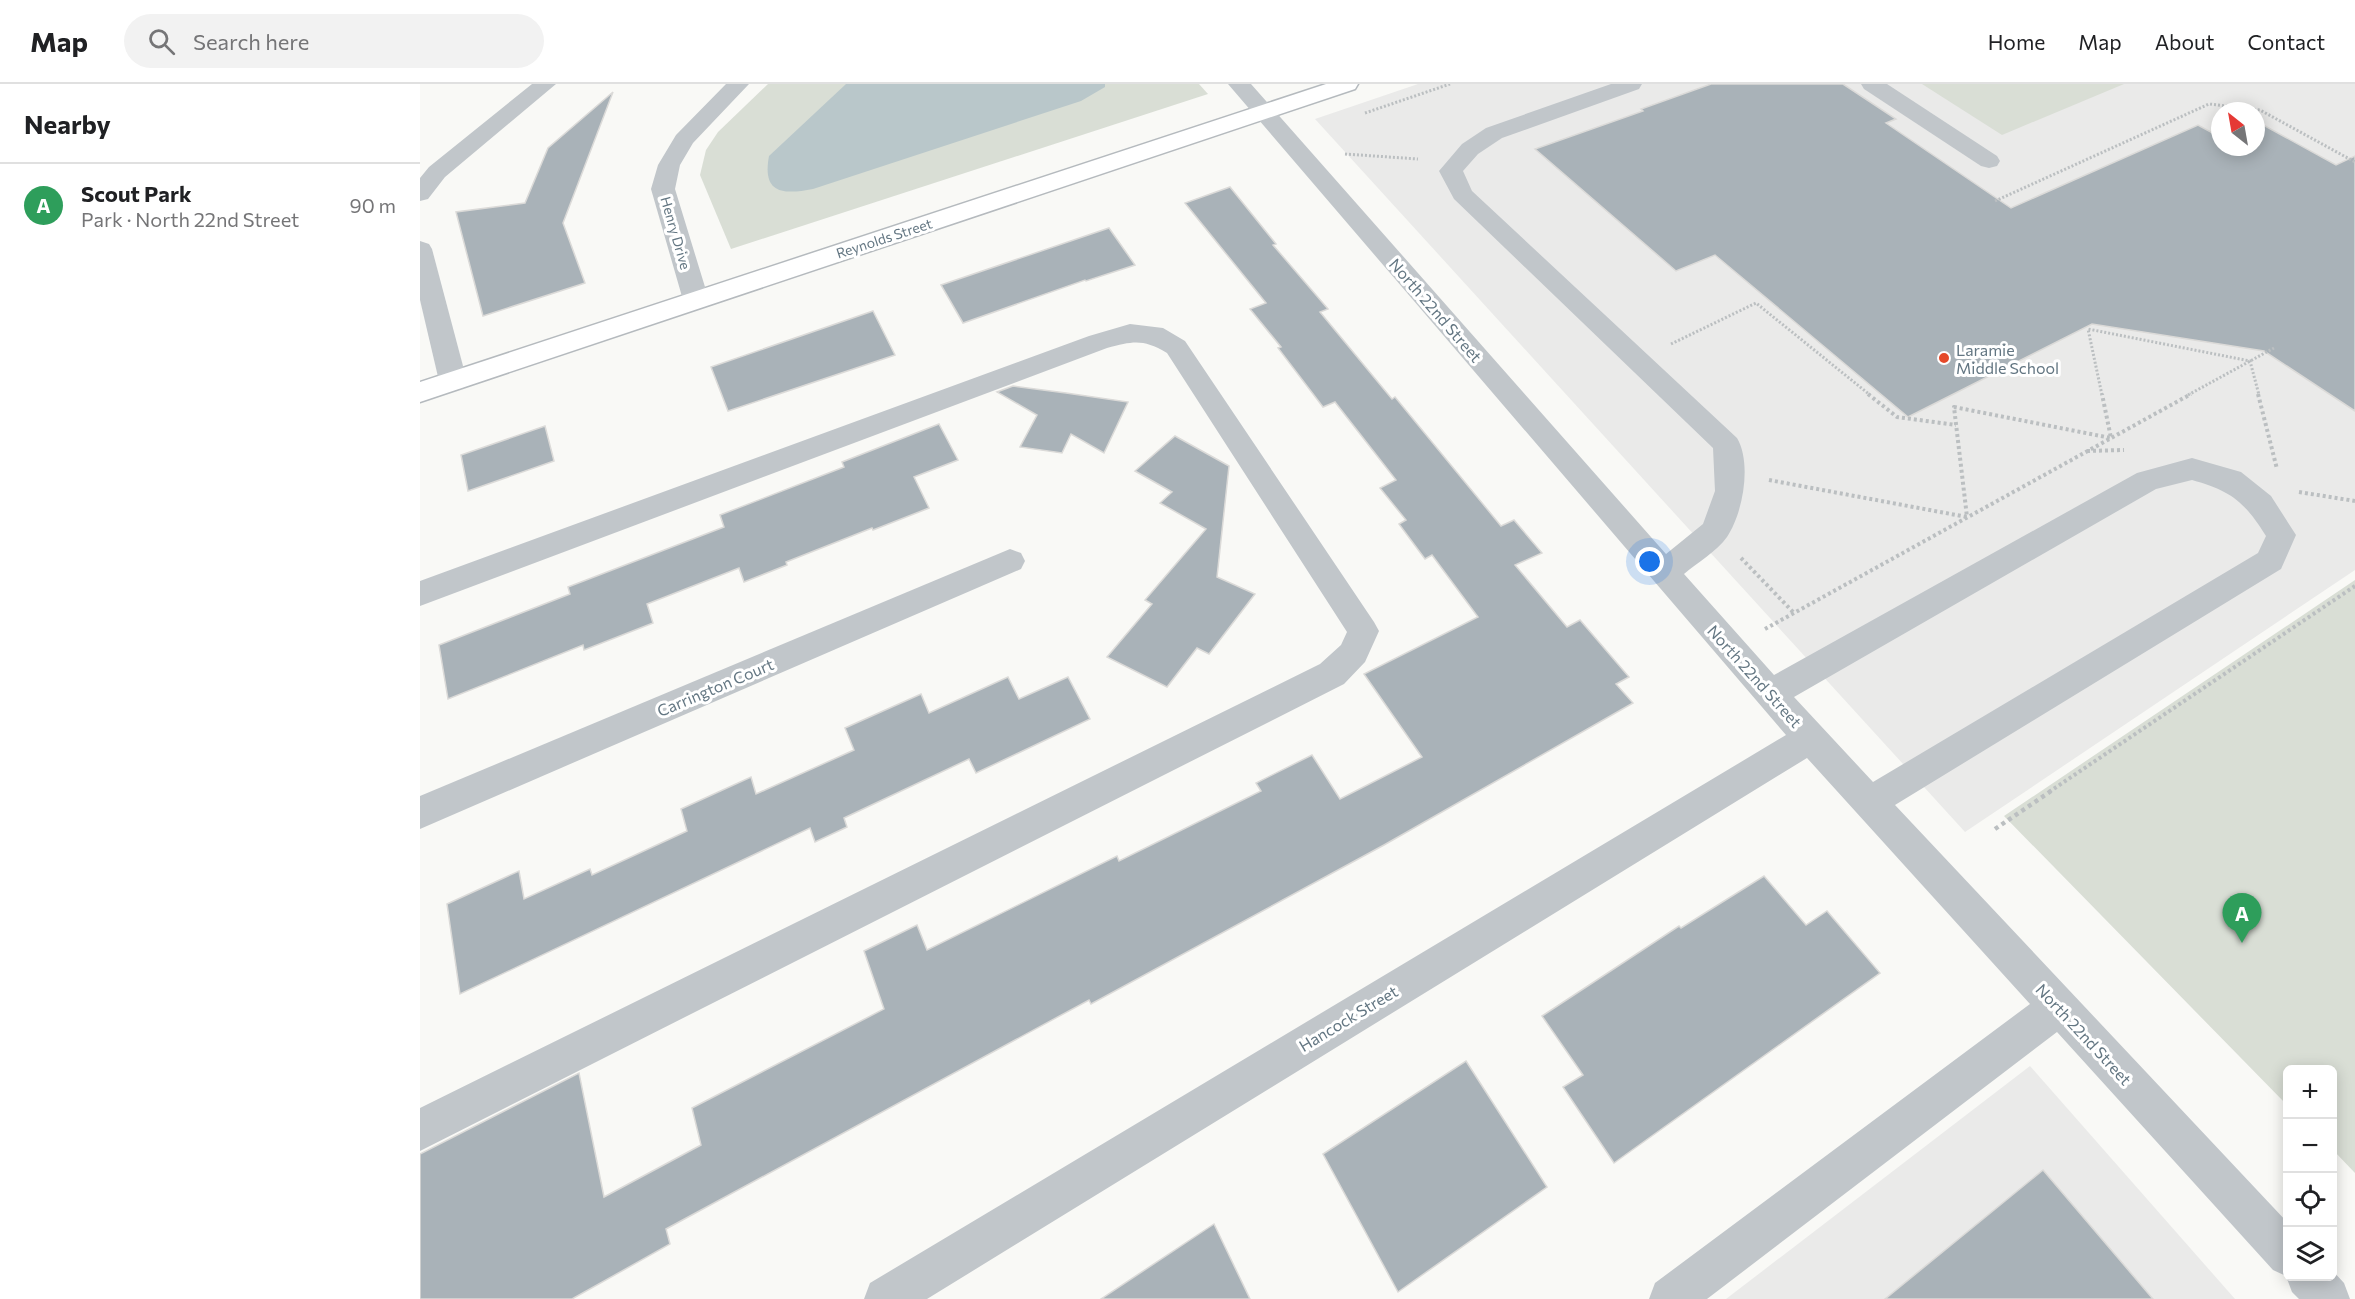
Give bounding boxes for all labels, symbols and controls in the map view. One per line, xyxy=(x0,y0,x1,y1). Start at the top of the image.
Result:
search box xyxy=(124,14,544,68)
text: Map xyxy=(30,24,88,58)
icon: search xyxy=(145,25,178,58)
text: Search here xyxy=(193,28,309,55)
text: Home xyxy=(1988,29,2045,54)
text: Map xyxy=(2078,29,2122,54)
text: About xyxy=(2155,29,2214,54)
text: Contact xyxy=(2247,29,2325,54)
north arrow xyxy=(2211,102,2265,156)
text: Nearby xyxy=(24,108,111,139)
text: Scout Park xyxy=(81,180,192,207)
text: A xyxy=(36,193,51,217)
text: 90 m xyxy=(350,193,396,217)
street label: Henry Drive xyxy=(657,194,695,272)
text: Park · North 22nd Street xyxy=(81,207,299,231)
street label: Reynolds Street xyxy=(834,214,934,262)
street label: North 22nd Street xyxy=(1386,254,1487,366)
place label: Laramie Middle School xyxy=(1956,340,2059,377)
marker: Laramie Middle School xyxy=(1937,351,1951,365)
your location xyxy=(1635,547,1664,576)
street label: North 22nd Street xyxy=(1704,621,1806,731)
street label: Carrington Court xyxy=(654,654,777,720)
pin: A xyxy=(2222,894,2262,943)
street label: North 22nd Street xyxy=(2032,980,2136,1089)
street label: Hancock Street xyxy=(1295,981,1401,1055)
map controls xyxy=(2283,1065,2337,1281)
button: + xyxy=(2283,1065,2337,1119)
button: − xyxy=(2283,1119,2337,1173)
button: locate xyxy=(2283,1173,2337,1227)
button: layers xyxy=(2283,1227,2337,1281)

